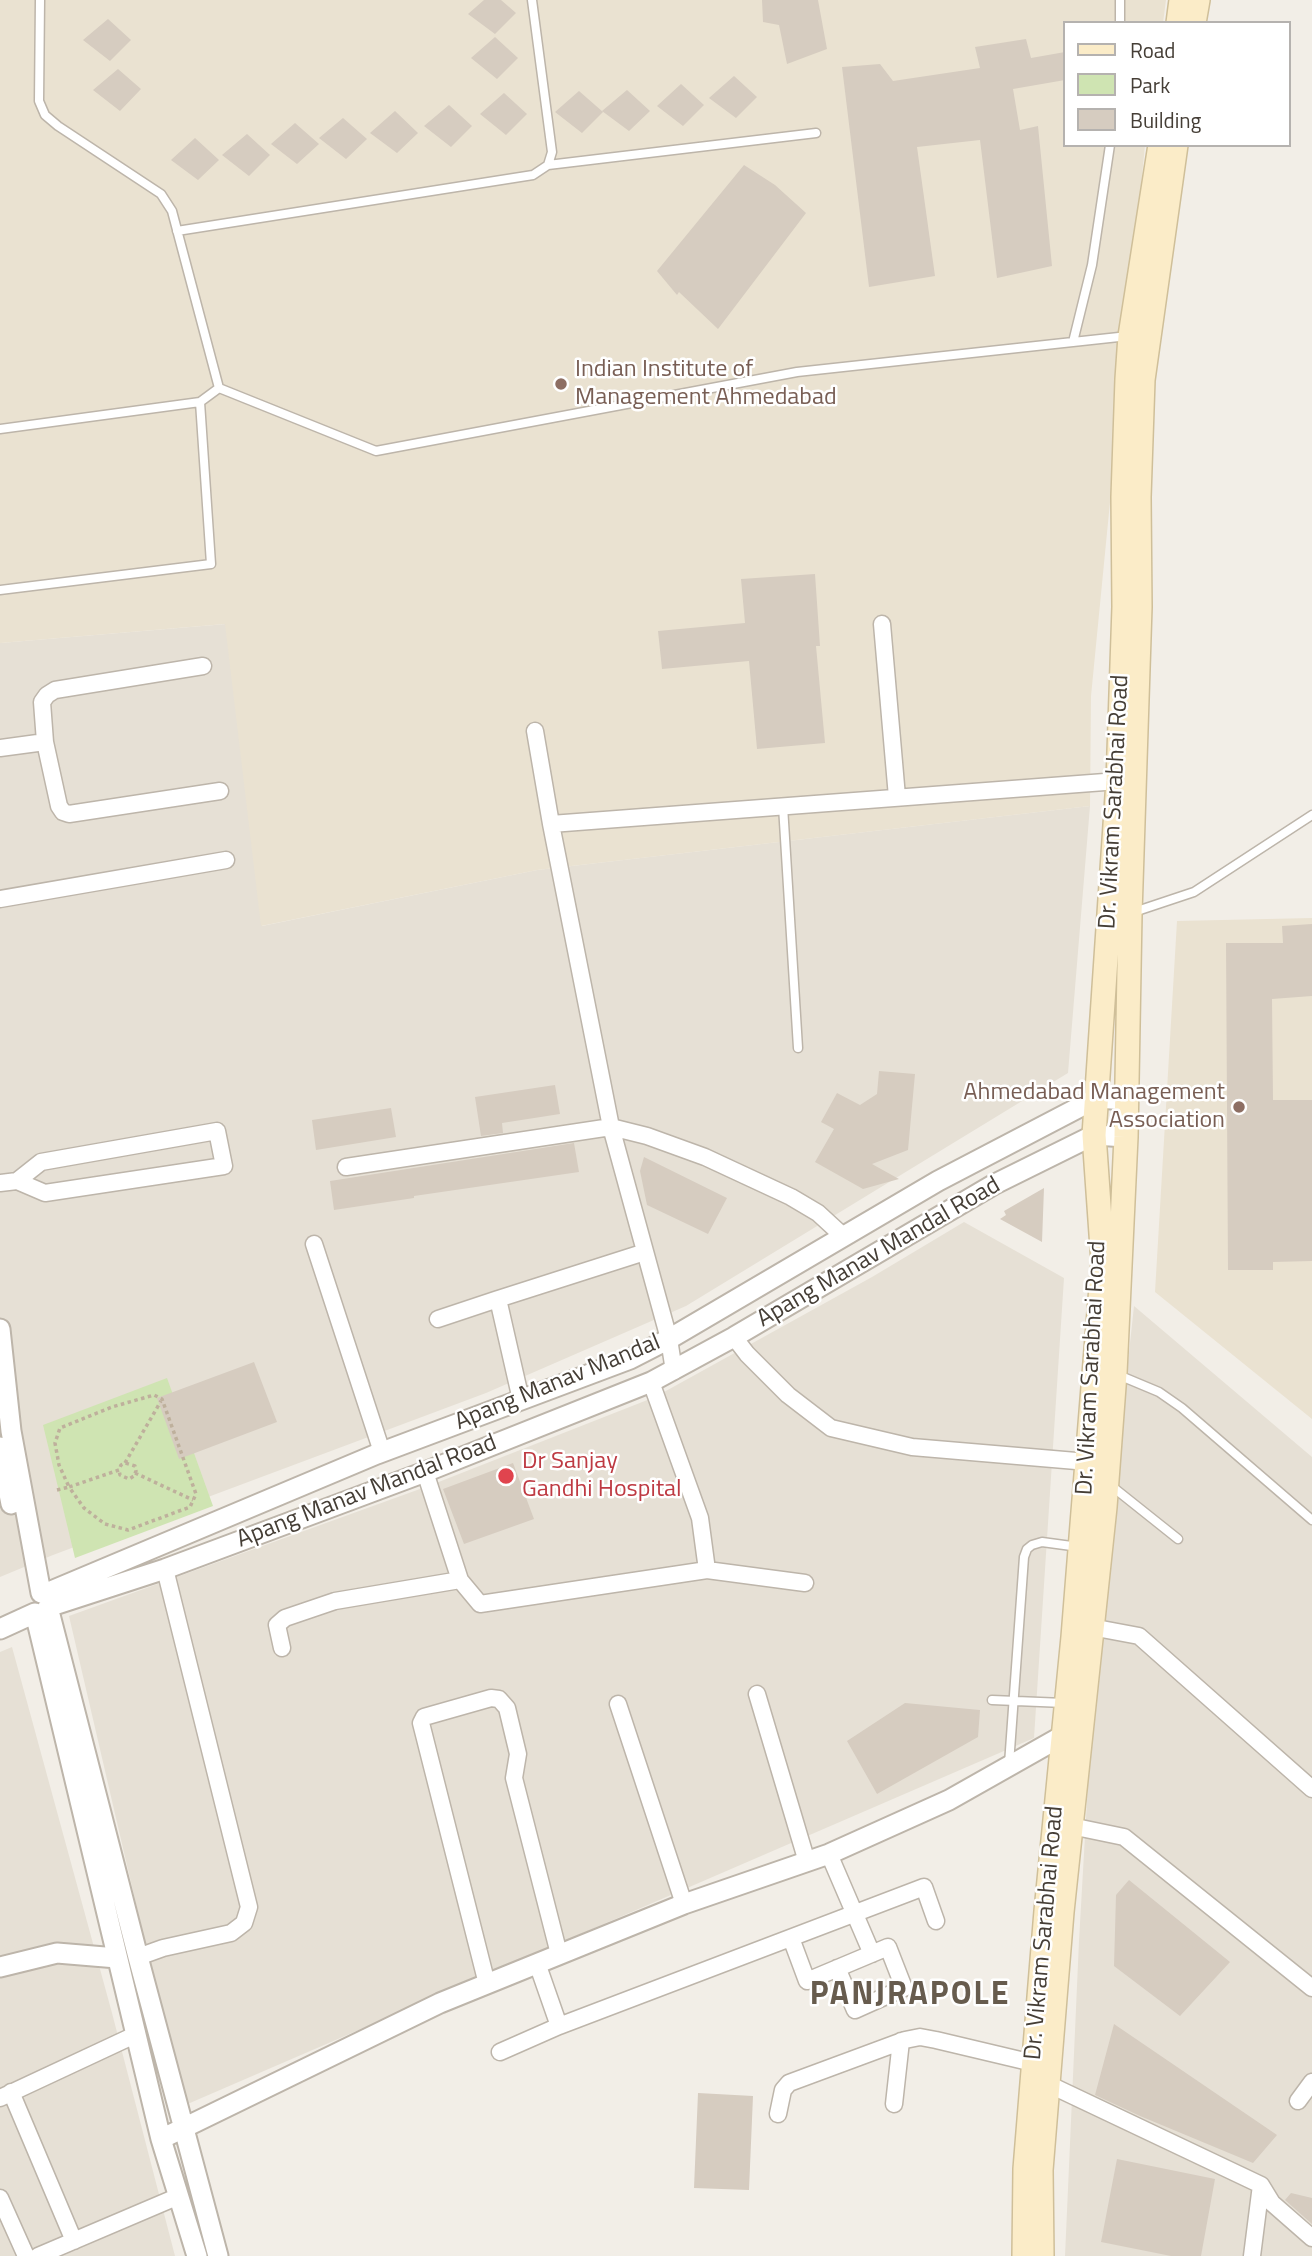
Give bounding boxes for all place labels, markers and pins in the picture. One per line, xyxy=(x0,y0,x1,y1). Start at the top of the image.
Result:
place label: Indian Institute of Management Ahmedabad xyxy=(575,356,837,412)
marker: Indian Institute of Management Ahmedabad xyxy=(553,376,569,392)
place label: Ahmedabad Management Association xyxy=(963,1079,1225,1135)
marker: Ahmedabad Management Association xyxy=(1231,1099,1247,1115)
place label: Dr Sanjay Gandhi Hospital xyxy=(522,1448,682,1504)
marker: Dr Sanjay Gandhi Hospital xyxy=(496,1466,516,1486)

